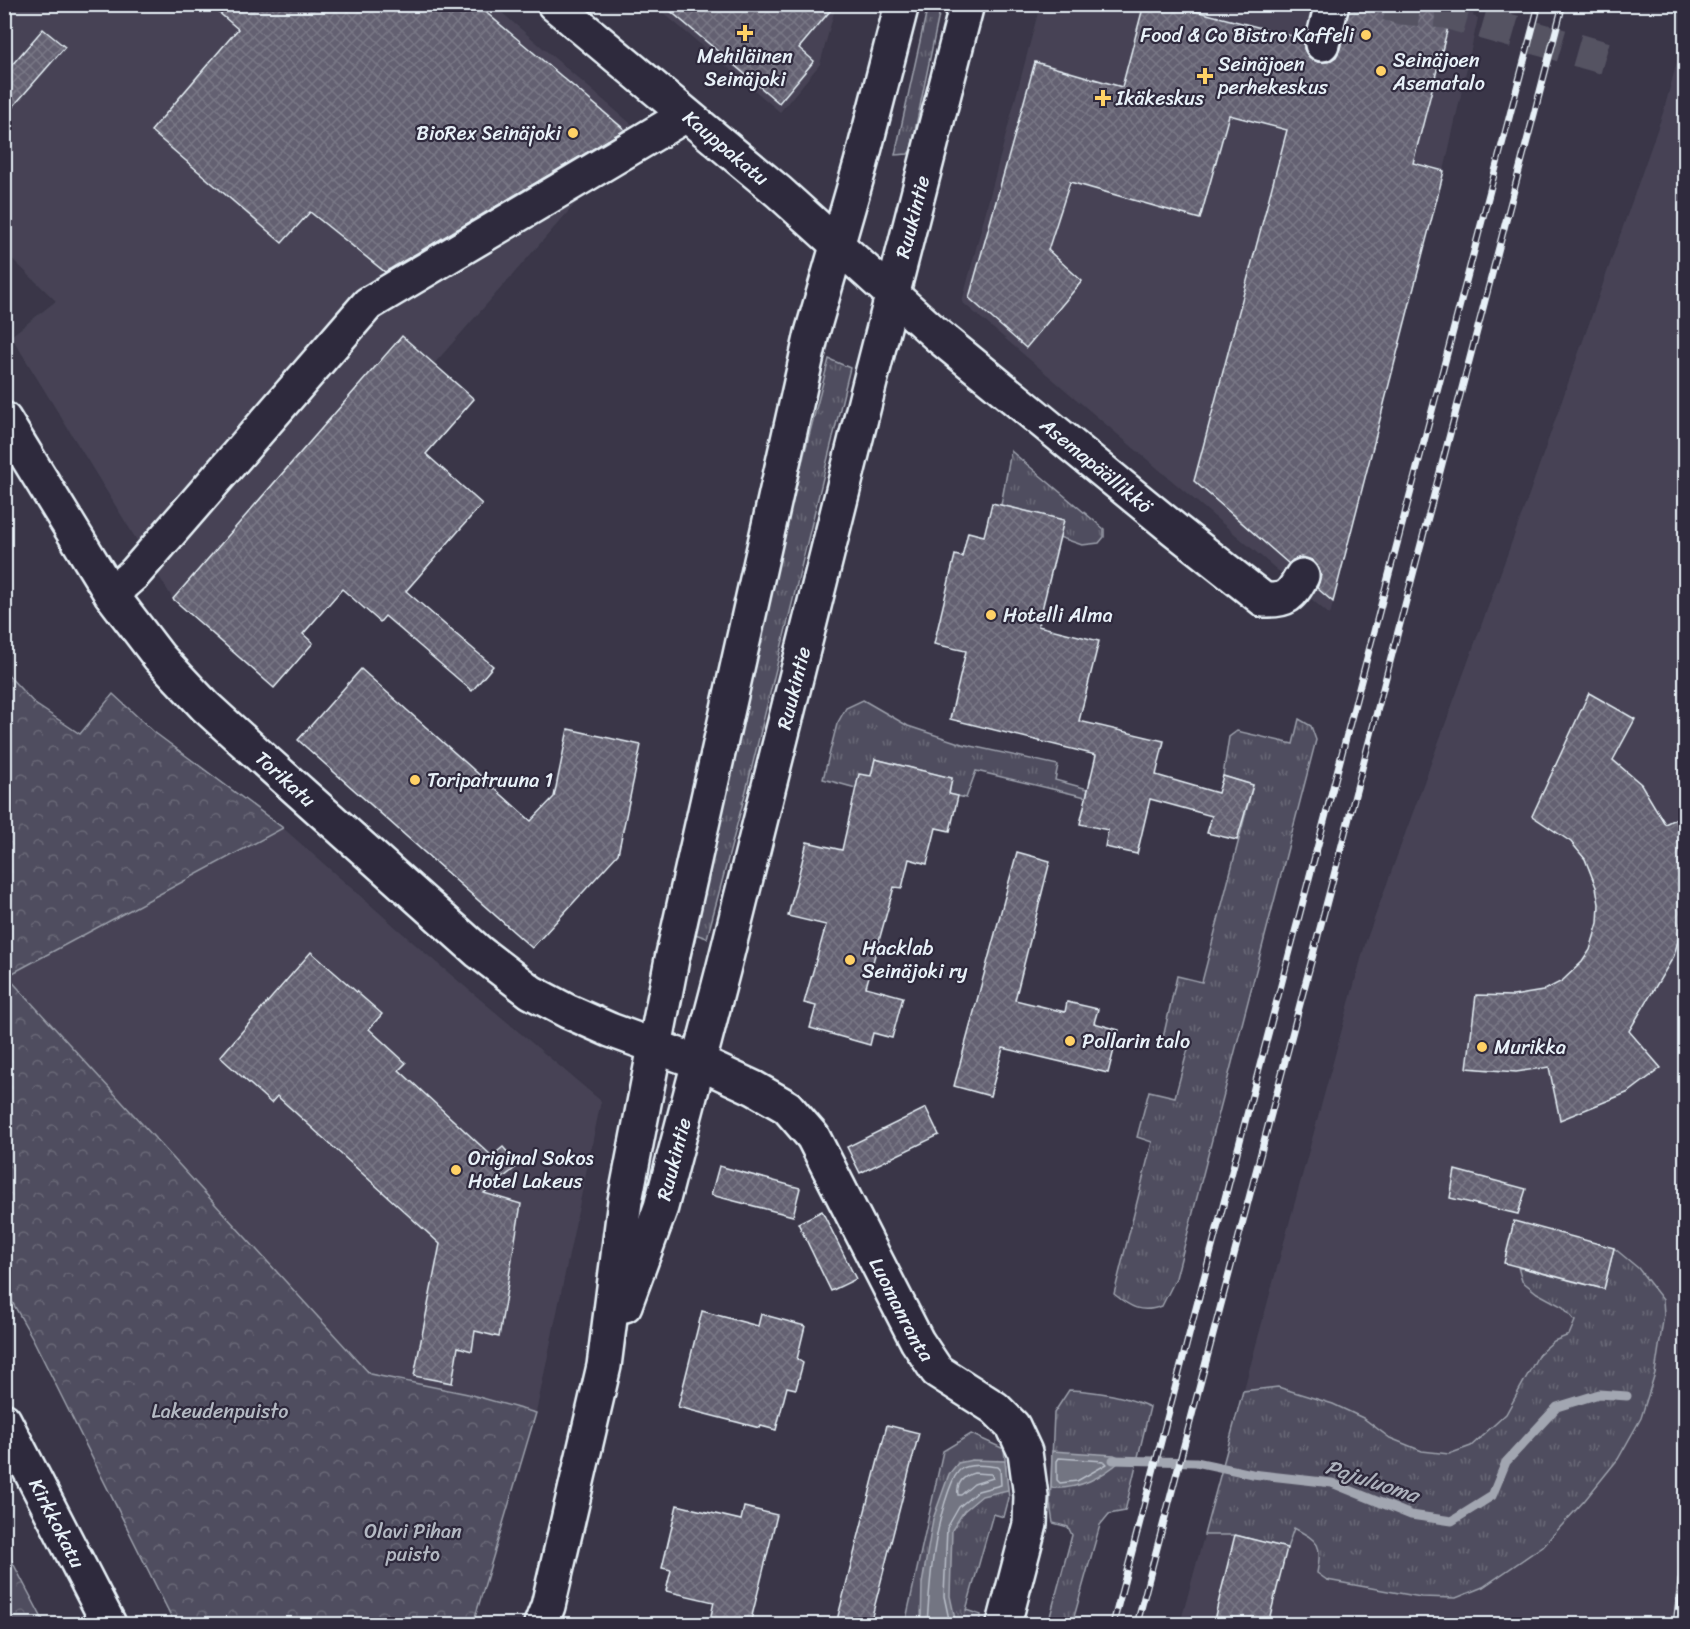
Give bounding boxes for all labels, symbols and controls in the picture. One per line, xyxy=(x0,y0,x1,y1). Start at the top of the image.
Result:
place label: Food & Co Bistro Kaffeli xyxy=(1140,18,1355,53)
marker: Mehiläinen Seinäjoki xyxy=(736,24,754,42)
marker: Food & Co Bistro Kaffeli xyxy=(1359,28,1373,42)
place label: Mehiläinen Seinäjoki xyxy=(697,39,793,97)
place label: Seinäjoen Asematalo xyxy=(1392,43,1485,101)
place label: Seinäjoen perhekeskus xyxy=(1217,47,1329,105)
marker: Seinäjoen Asematalo xyxy=(1374,64,1388,78)
marker: Seinäjoen perhekeskus xyxy=(1196,67,1214,85)
place label: Ikäkeskus xyxy=(1115,81,1205,116)
marker: Ikäkeskus xyxy=(1094,89,1112,107)
street label: Kauppakatu xyxy=(674,101,777,195)
place label: BioRex Seinäjoki xyxy=(416,116,562,151)
marker: BioRex Seinäjoki xyxy=(566,126,580,140)
street label: Ruukintie xyxy=(885,172,940,262)
street label: Asemapäällikkö xyxy=(1031,408,1161,524)
place label: Hotelli Alma xyxy=(1003,598,1113,633)
marker: Hotelli Alma xyxy=(984,608,998,622)
street label: Ruukintie xyxy=(767,643,821,733)
street label: Torikatu xyxy=(246,742,324,817)
place label: Toripatruuna 1 xyxy=(427,763,553,798)
marker: Toripatruuna 1 xyxy=(408,773,422,787)
place label: Hacklab Seinäjoki ry xyxy=(862,931,968,989)
marker: Hacklab Seinäjoki ry xyxy=(843,953,857,967)
place label: Pollarin talo xyxy=(1082,1024,1190,1059)
place label: Murikka xyxy=(1494,1030,1566,1065)
marker: Pollarin talo xyxy=(1063,1034,1077,1048)
marker: Murikka xyxy=(1475,1040,1489,1054)
street label: Ruukintie xyxy=(646,1114,702,1204)
place label: Original Sokos Hotel Lakeus xyxy=(468,1141,595,1199)
marker: Original Sokos Hotel Lakeus xyxy=(449,1163,463,1177)
street label: Luomanranta xyxy=(859,1251,944,1370)
park label: Lakeudenpuisto xyxy=(152,1394,288,1429)
water label: Pajuluoma xyxy=(1321,1448,1426,1515)
street label: Kirkkokatu xyxy=(19,1472,95,1575)
park label: Olavi Pihan puisto xyxy=(364,1514,462,1572)

